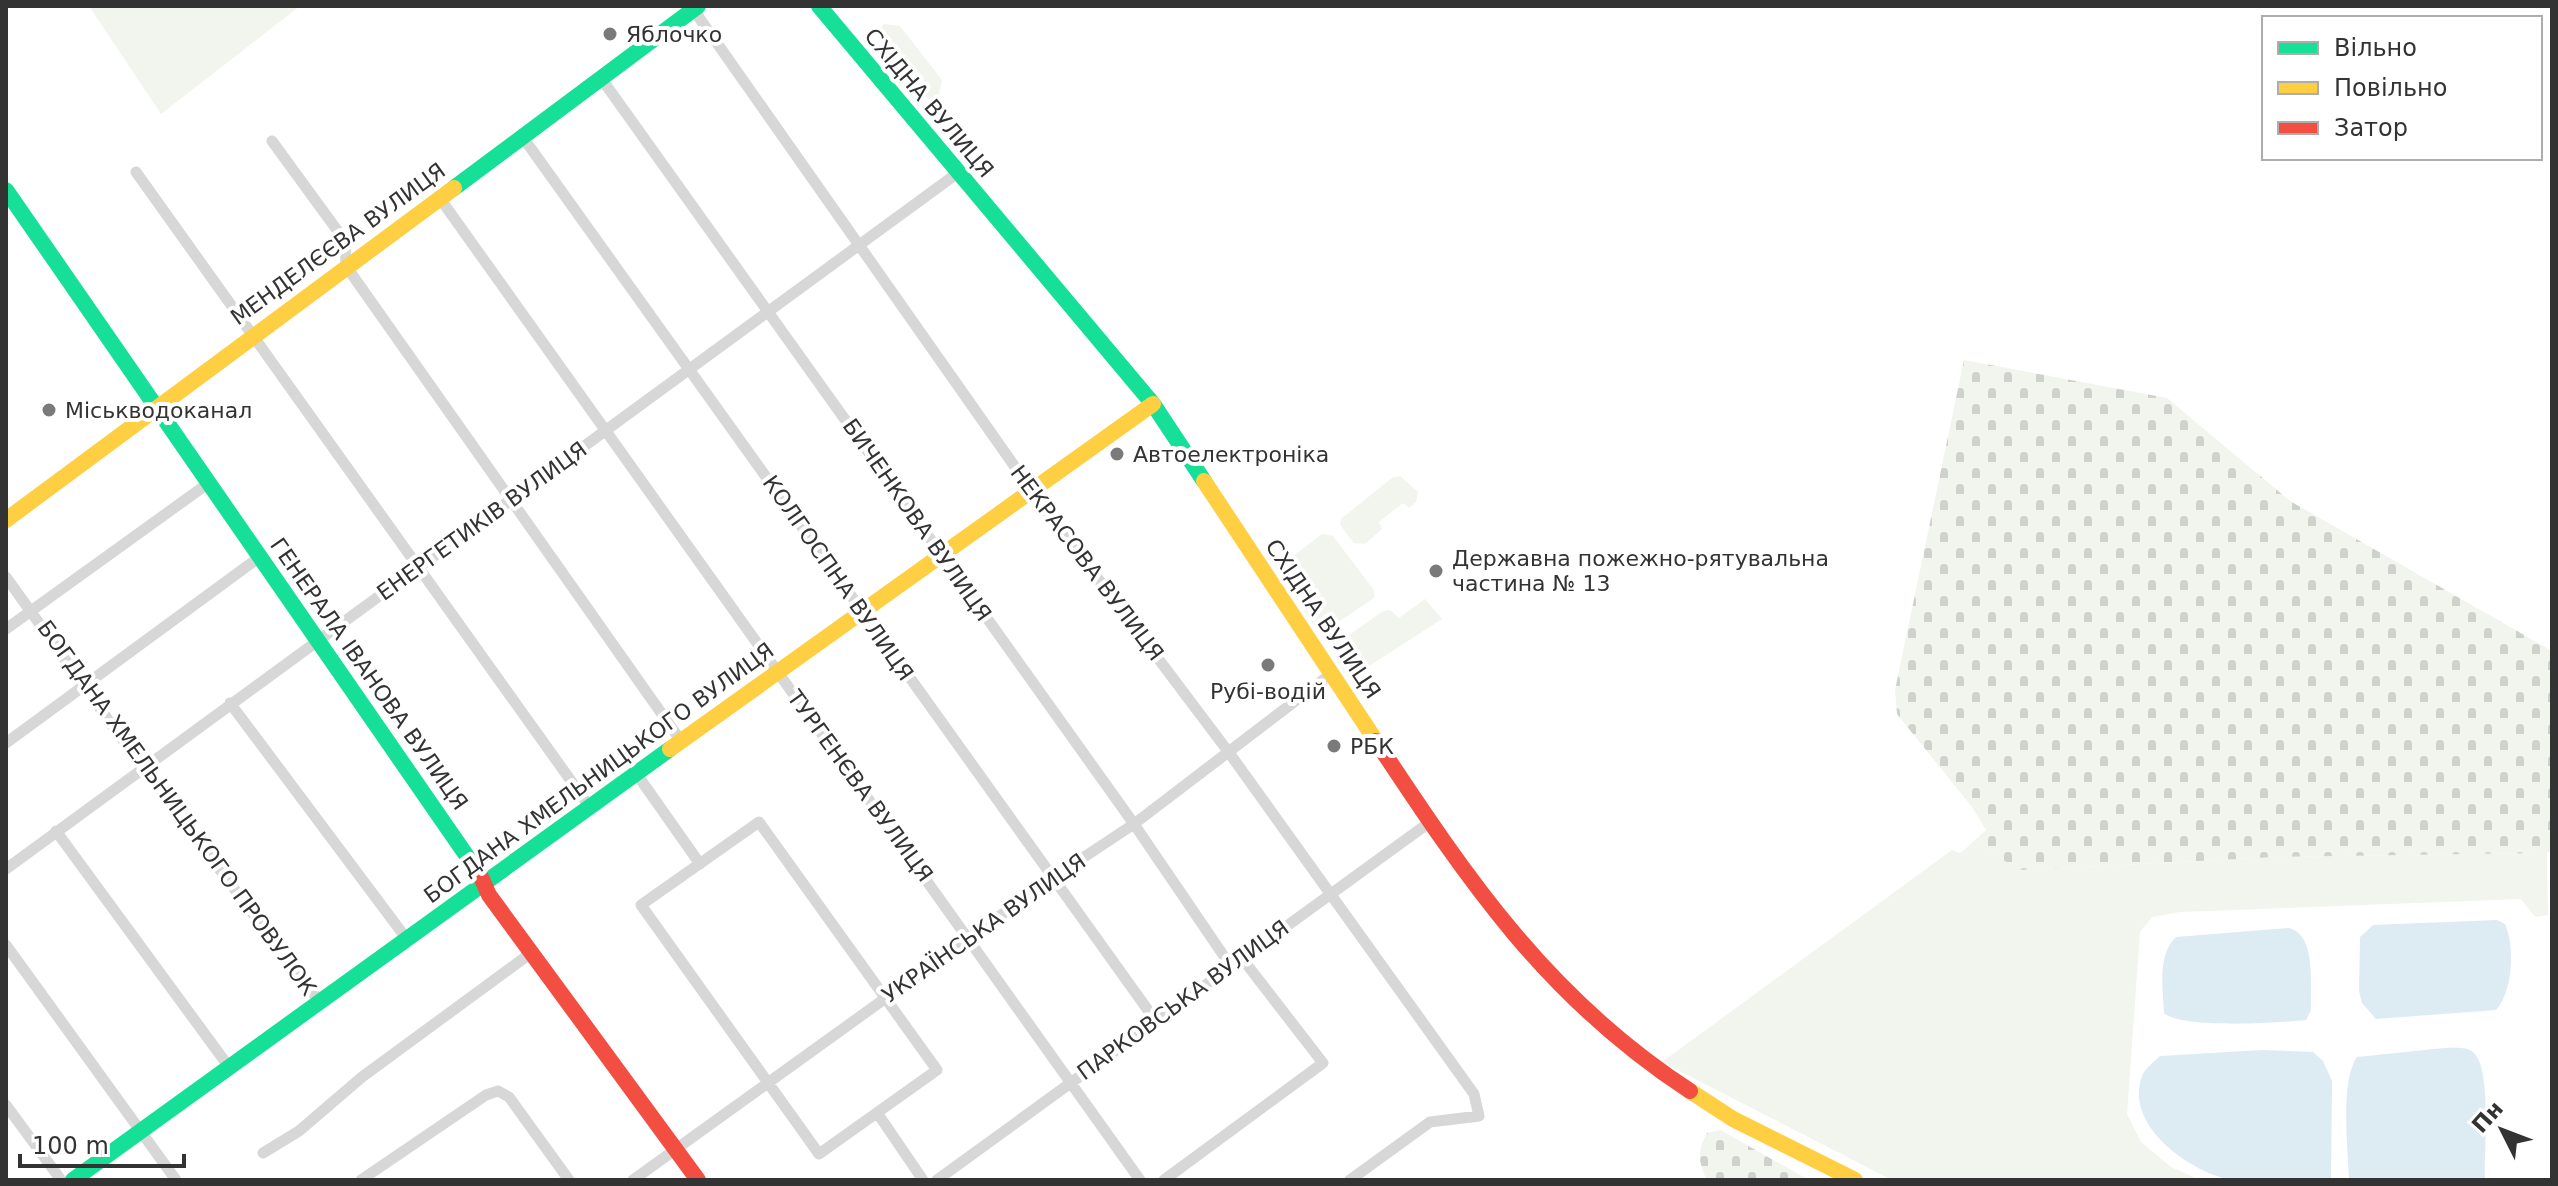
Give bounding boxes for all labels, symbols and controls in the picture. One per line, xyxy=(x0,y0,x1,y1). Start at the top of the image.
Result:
legend xyxy=(2262,16,2542,160)
place label: Яблочко xyxy=(626,22,722,47)
street label: СХІДНА ВУЛИЦЯ xyxy=(859,24,999,182)
marker: Яблочко xyxy=(601,25,619,43)
text: Вільно xyxy=(2334,34,2417,62)
text: Повільно xyxy=(2334,74,2447,102)
text: Затор xyxy=(2334,114,2408,142)
street label: МЕНДЕЛЄЄВА ВУЛИЦЯ xyxy=(226,158,450,330)
place label: Міськводоканал xyxy=(65,398,252,423)
marker: Міськводоканал xyxy=(40,401,58,419)
street label: БИЧЕНКОВА ВУЛИЦЯ xyxy=(838,414,996,626)
street label: ЕНЕРГЕТИКІВ ВУЛИЦЯ xyxy=(372,437,592,605)
place label: Автоелектроніка xyxy=(1133,442,1329,467)
marker: Автоелектроніка xyxy=(1108,445,1126,463)
street label: НЕКРАСОВА ВУЛИЦЯ xyxy=(1005,460,1169,666)
street label: КОЛГОСПНА ВУЛИЦЯ xyxy=(758,471,918,685)
street label: ГЕНЕРАЛА ІВАНОВА ВУЛИЦЯ xyxy=(265,533,473,815)
street label: СХІДНА ВУЛИЦЯ xyxy=(1260,535,1386,703)
place label: Державна пожежно-рятувальна частина № 13 xyxy=(1452,546,1829,596)
marker: Державна пожежно-рятувальна частина № 13 xyxy=(1427,562,1445,580)
street label: БОГДАНА ХМЕЛЬНИЦЬКОГО ПРОВУЛОК xyxy=(33,616,322,1001)
street label: БОГДАНА ХМЕЛЬНИЦЬКОГО ВУЛИЦЯ xyxy=(419,638,779,908)
marker: Рубі-водій xyxy=(1259,656,1277,674)
place label: Рубі-водій xyxy=(1210,679,1326,704)
street label: ТУРГЕНЄВА ВУЛИЦЯ xyxy=(782,685,938,887)
place label: РБК xyxy=(1350,734,1394,759)
marker: РБК xyxy=(1325,737,1343,755)
street label: УКРАЇНСЬКА ВУЛИЦЯ xyxy=(878,848,1090,1008)
street label: ПАРКОВСЬКА ВУЛИЦЯ xyxy=(1073,915,1293,1085)
north arrow xyxy=(2462,1090,2542,1170)
text: Пн xyxy=(2467,1096,2508,1138)
scale bar xyxy=(20,1118,184,1168)
text: 100 m xyxy=(32,1132,109,1160)

